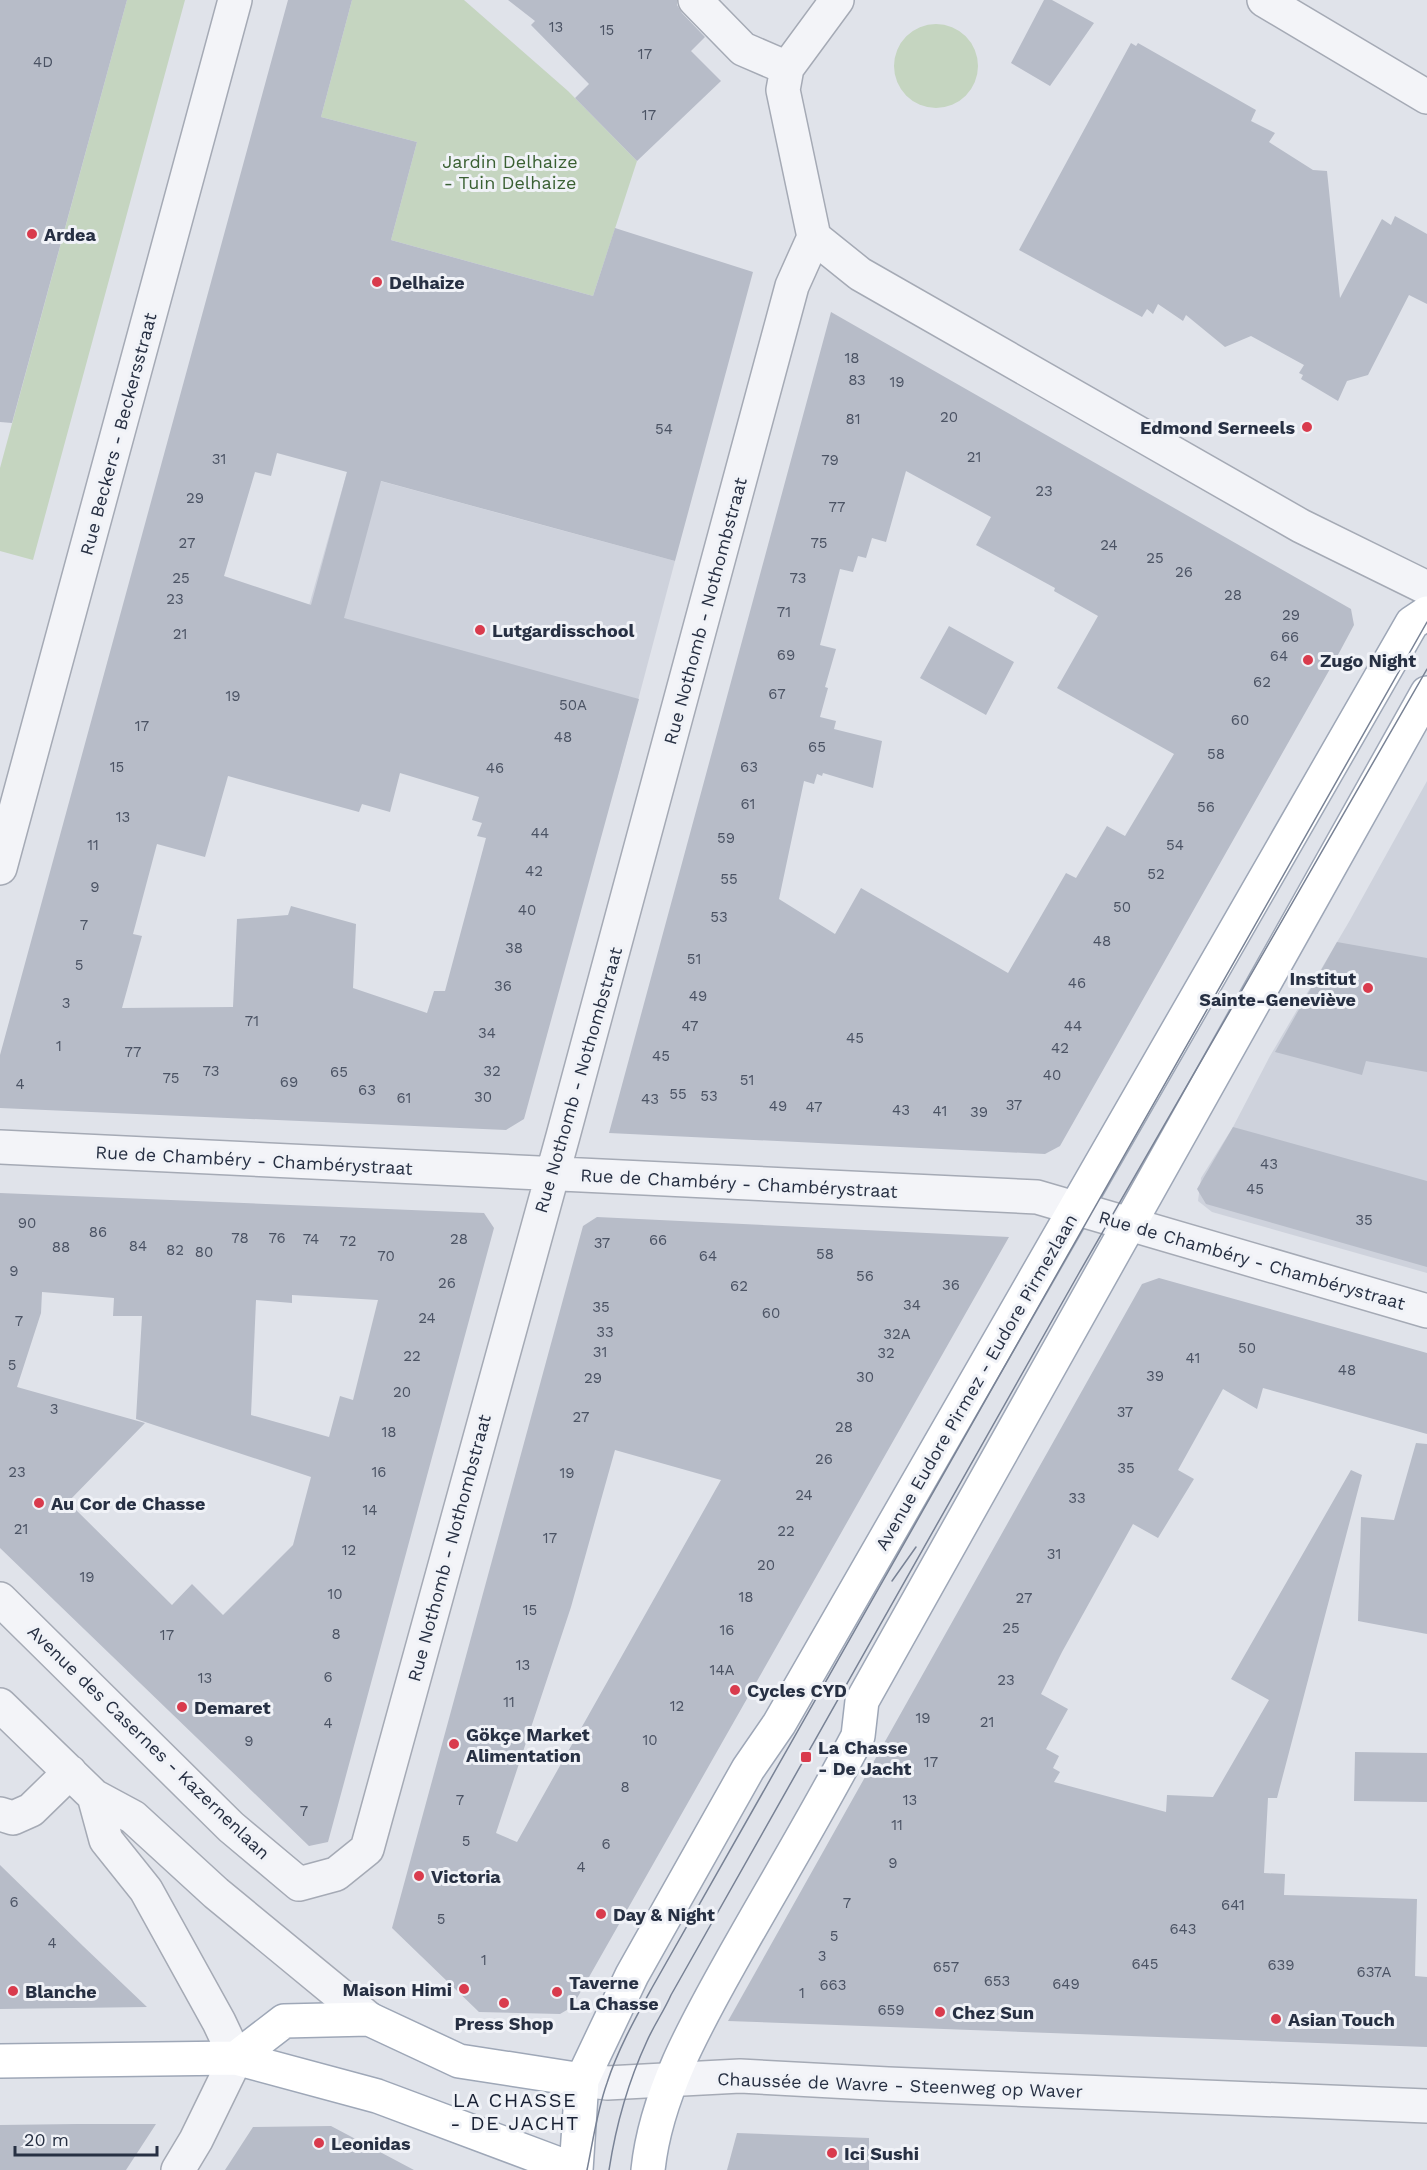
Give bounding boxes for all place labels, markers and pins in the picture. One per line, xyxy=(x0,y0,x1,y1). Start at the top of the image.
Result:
place label: Ardea xyxy=(44,224,97,245)
marker: Ardea xyxy=(25,227,39,241)
place label: Delhaize xyxy=(389,272,465,293)
marker: Delhaize xyxy=(370,275,384,289)
place label: Edmond Serneels xyxy=(1140,417,1295,438)
marker: Edmond Serneels xyxy=(1300,420,1314,434)
place label: Lutgardisschool xyxy=(492,620,634,641)
marker: Lutgardisschool xyxy=(473,623,487,637)
place label: Zugo Night xyxy=(1320,650,1416,671)
marker: Zugo Night xyxy=(1301,653,1315,667)
place label: Institut Sainte-Geneviève xyxy=(1199,968,1356,1010)
marker: Institut Sainte-Geneviève xyxy=(1361,981,1375,995)
place label: Au Cor de Chasse xyxy=(51,1493,205,1514)
marker: Au Cor de Chasse xyxy=(32,1496,46,1510)
place label: Cycles CYD xyxy=(747,1680,847,1701)
marker: Cycles CYD xyxy=(728,1683,742,1697)
place label: Demaret xyxy=(194,1697,271,1718)
marker: Demaret xyxy=(175,1700,189,1714)
place label: Gökçe Market Alimentation xyxy=(466,1724,590,1766)
marker: Gökçe Market Alimentation xyxy=(447,1737,461,1751)
place label: La Chasse - De Jacht xyxy=(818,1737,912,1779)
marker: La Chasse - De Jacht xyxy=(799,1750,813,1764)
place label: Victoria xyxy=(431,1866,501,1887)
marker: Victoria xyxy=(412,1869,426,1883)
place label: Day & Night xyxy=(613,1904,715,1925)
marker: Day & Night xyxy=(594,1907,608,1921)
place label: Taverne La Chasse xyxy=(569,1972,659,2014)
place label: Maison Himi xyxy=(343,1979,452,2000)
place label: Blanche xyxy=(25,1981,97,2002)
marker: Maison Himi xyxy=(457,1982,471,1996)
marker: Blanche xyxy=(6,1984,20,1998)
marker: Taverne La Chasse xyxy=(550,1985,564,1999)
marker: Press Shop xyxy=(497,1996,511,2010)
place label: Chez Sun xyxy=(952,2002,1034,2023)
marker: Chez Sun xyxy=(933,2005,947,2019)
place label: Asian Touch xyxy=(1288,2009,1395,2030)
marker: Asian Touch xyxy=(1269,2012,1283,2026)
place label: Press Shop xyxy=(454,2013,554,2034)
place label: Leonidas xyxy=(331,2133,411,2154)
marker: Leonidas xyxy=(312,2136,326,2150)
place label: Ici Sushi xyxy=(844,2143,919,2164)
marker: Ici Sushi xyxy=(825,2146,839,2160)

